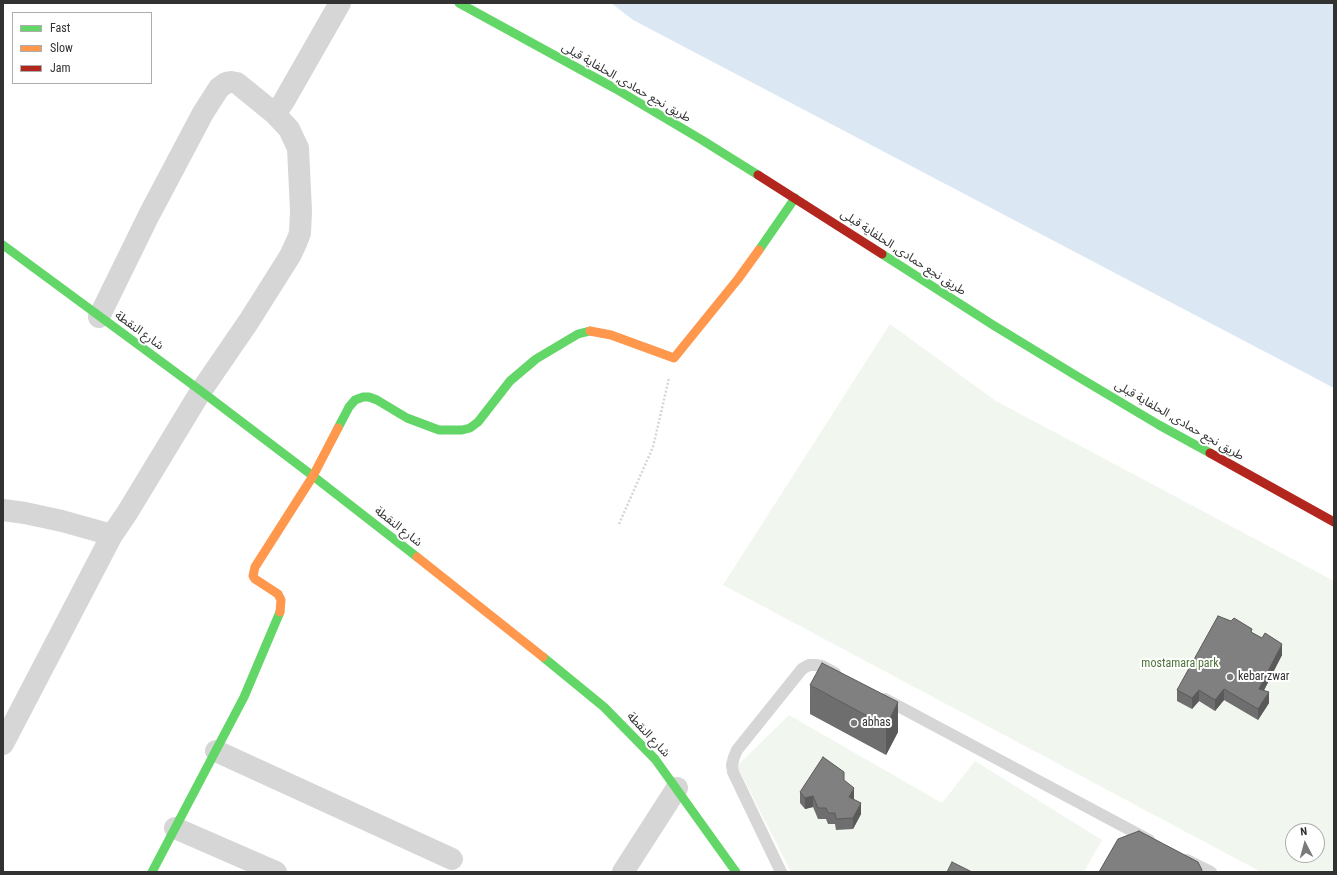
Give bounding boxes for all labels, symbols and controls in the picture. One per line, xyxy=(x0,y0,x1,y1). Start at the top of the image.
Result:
legend xyxy=(12,12,152,84)
text: Fast xyxy=(50,21,70,35)
street label: طريق نجع حمادى, الحلفاية قبلى xyxy=(559,40,693,126)
text: Slow xyxy=(50,41,73,55)
text: Jam xyxy=(50,61,71,75)
street label: طريق نجع حمادى, الحلفاية قبلى xyxy=(838,207,968,299)
street label: شارع النقطة xyxy=(112,309,166,353)
street label: طريق نجع حمادى, الحلفاية قبلى xyxy=(1112,378,1246,464)
street label: شارع النقطة xyxy=(371,504,425,550)
park label: mostamara park xyxy=(1141,657,1219,671)
place label: kebar zwar xyxy=(1238,670,1289,684)
marker: kebar zwar xyxy=(1225,672,1235,682)
street label: شارع النقطة xyxy=(623,709,673,761)
place label: abhas xyxy=(862,716,891,730)
marker: abhas xyxy=(849,718,859,728)
north arrow xyxy=(1285,823,1325,863)
text: N xyxy=(1300,825,1308,838)

